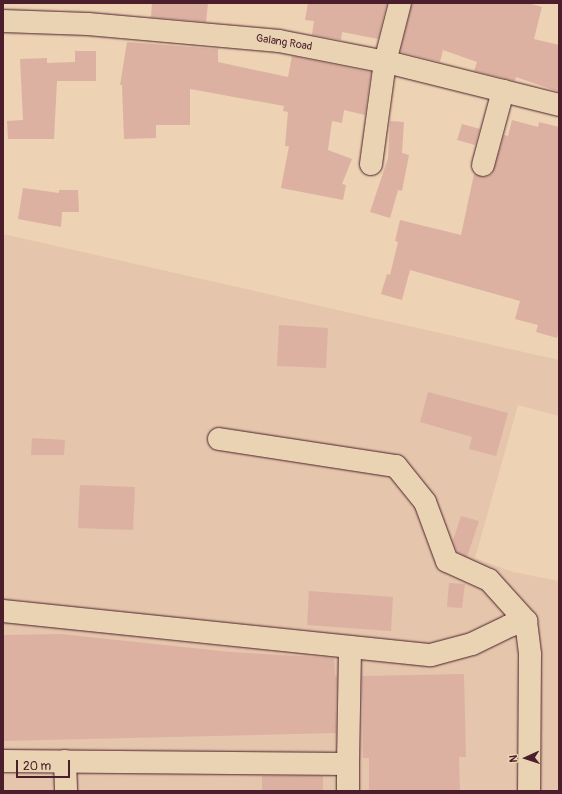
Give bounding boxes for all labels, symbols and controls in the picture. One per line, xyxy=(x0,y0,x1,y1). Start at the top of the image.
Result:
street label: Galang Road xyxy=(255,32,313,54)
north arrow xyxy=(506,738,546,778)
scale bar xyxy=(18,752,72,778)
text: N xyxy=(507,755,520,763)
text: 20 m xyxy=(23,759,51,774)

